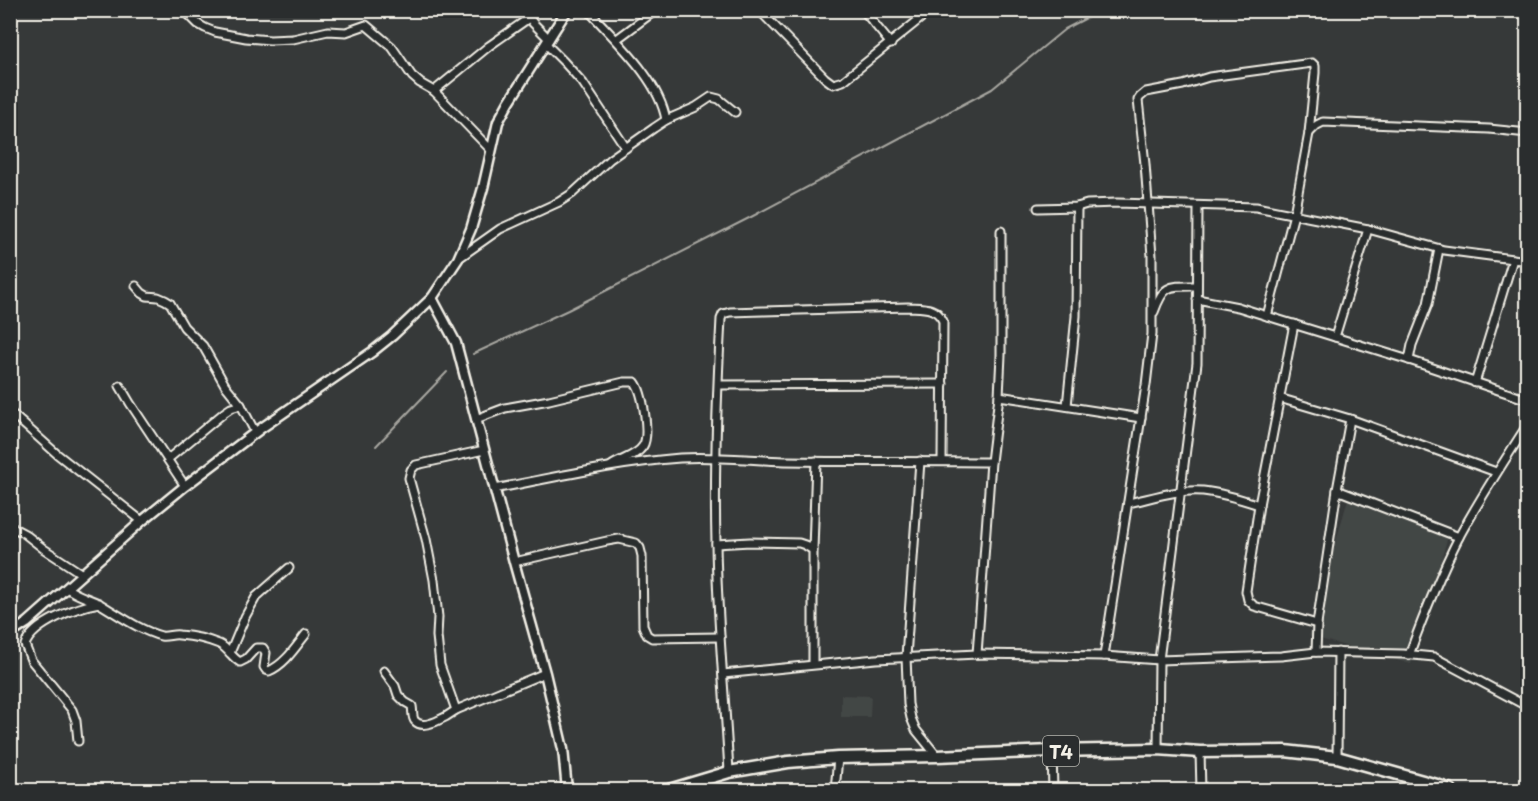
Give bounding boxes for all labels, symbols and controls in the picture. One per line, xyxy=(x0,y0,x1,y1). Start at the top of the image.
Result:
road number: T4 xyxy=(1043,736,1079,766)

